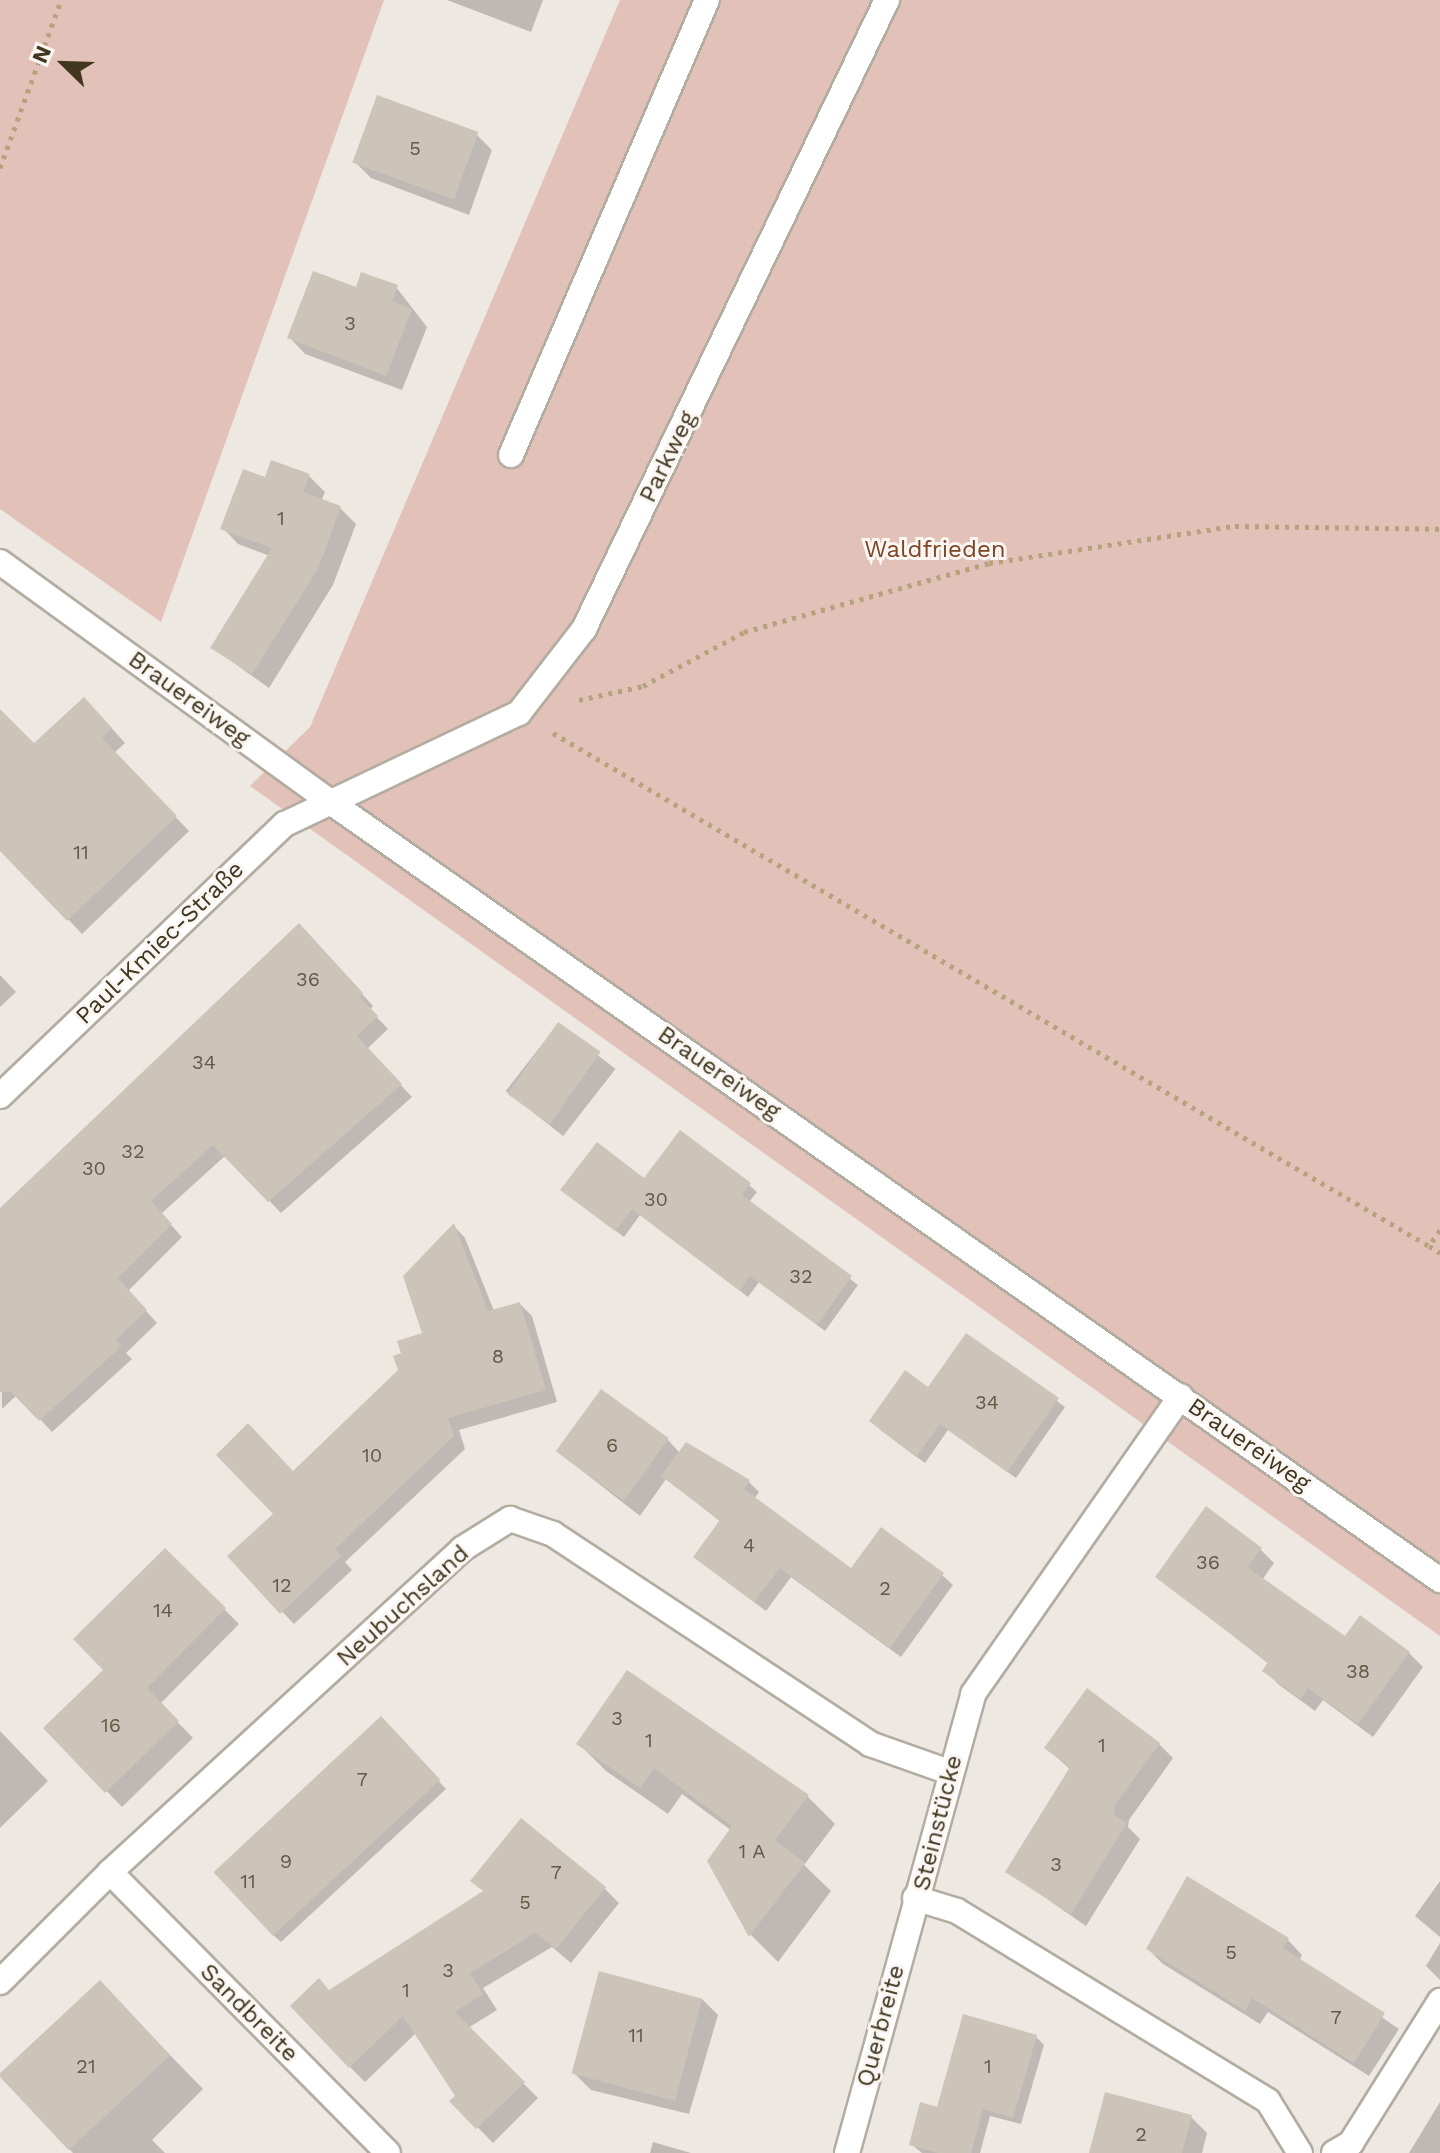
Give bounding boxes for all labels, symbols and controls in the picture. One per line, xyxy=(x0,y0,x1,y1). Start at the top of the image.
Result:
north arrow xyxy=(24,24,104,104)
text: N xyxy=(27,42,56,67)
house number: 5 xyxy=(409,136,421,160)
house number: 3 xyxy=(344,311,356,335)
street label: Parkweg xyxy=(634,407,702,507)
house number: 1 xyxy=(277,506,285,530)
park label: Waldfrieden xyxy=(864,536,1006,564)
street label: Brauereiweg xyxy=(123,645,255,753)
house number: 11 xyxy=(73,840,89,864)
street label: Paul-Kmiec-Straße xyxy=(70,855,250,1031)
house number: 36 xyxy=(296,967,320,991)
street label: Brauereiweg xyxy=(652,1020,786,1126)
house number: 34 xyxy=(192,1050,216,1074)
house number: 32 xyxy=(121,1139,145,1163)
house number: 30 xyxy=(82,1156,106,1180)
house number: 30 xyxy=(644,1187,668,1211)
house number: 32 xyxy=(789,1264,813,1288)
house number: 8 xyxy=(492,1344,504,1368)
house number: 34 xyxy=(975,1390,999,1414)
street label: Brauereiweg xyxy=(1182,1392,1316,1498)
house number: 6 xyxy=(606,1433,618,1457)
house number: 10 xyxy=(362,1443,382,1467)
house number: 4 xyxy=(743,1533,755,1557)
street label: Neubuchsland xyxy=(331,1539,475,1673)
house number: 36 xyxy=(1196,1550,1220,1574)
house number: 12 xyxy=(272,1573,292,1597)
house number: 2 xyxy=(879,1576,891,1600)
house number: 14 xyxy=(153,1598,173,1622)
house number: 38 xyxy=(1346,1659,1370,1683)
house number: 3 xyxy=(611,1706,623,1730)
house number: 16 xyxy=(101,1713,121,1737)
house number: 1 xyxy=(645,1728,653,1752)
house number: 1 xyxy=(1098,1733,1106,1757)
street label: Steinstücke xyxy=(907,1752,969,1894)
house number: 7 xyxy=(356,1767,368,1791)
house number: 1 A xyxy=(738,1839,766,1863)
house number: 9 xyxy=(280,1849,292,1873)
house number: 3 xyxy=(1050,1852,1062,1876)
house number: 7 xyxy=(550,1860,562,1884)
house number: 11 xyxy=(240,1869,256,1893)
house number: 5 xyxy=(519,1890,531,1914)
house number: 5 xyxy=(1225,1940,1237,1964)
street label: Sandbreite xyxy=(194,1958,304,2068)
house number: 3 xyxy=(442,1958,454,1982)
street label: Querbreite xyxy=(851,1962,911,2090)
house number: 1 xyxy=(402,1978,410,2002)
house number: 7 xyxy=(1330,2005,1342,2029)
house number: 11 xyxy=(628,2023,644,2047)
house number: 21 xyxy=(76,2054,96,2078)
house number: 1 xyxy=(984,2054,992,2078)
house number: 2 xyxy=(1135,2122,1147,2146)

